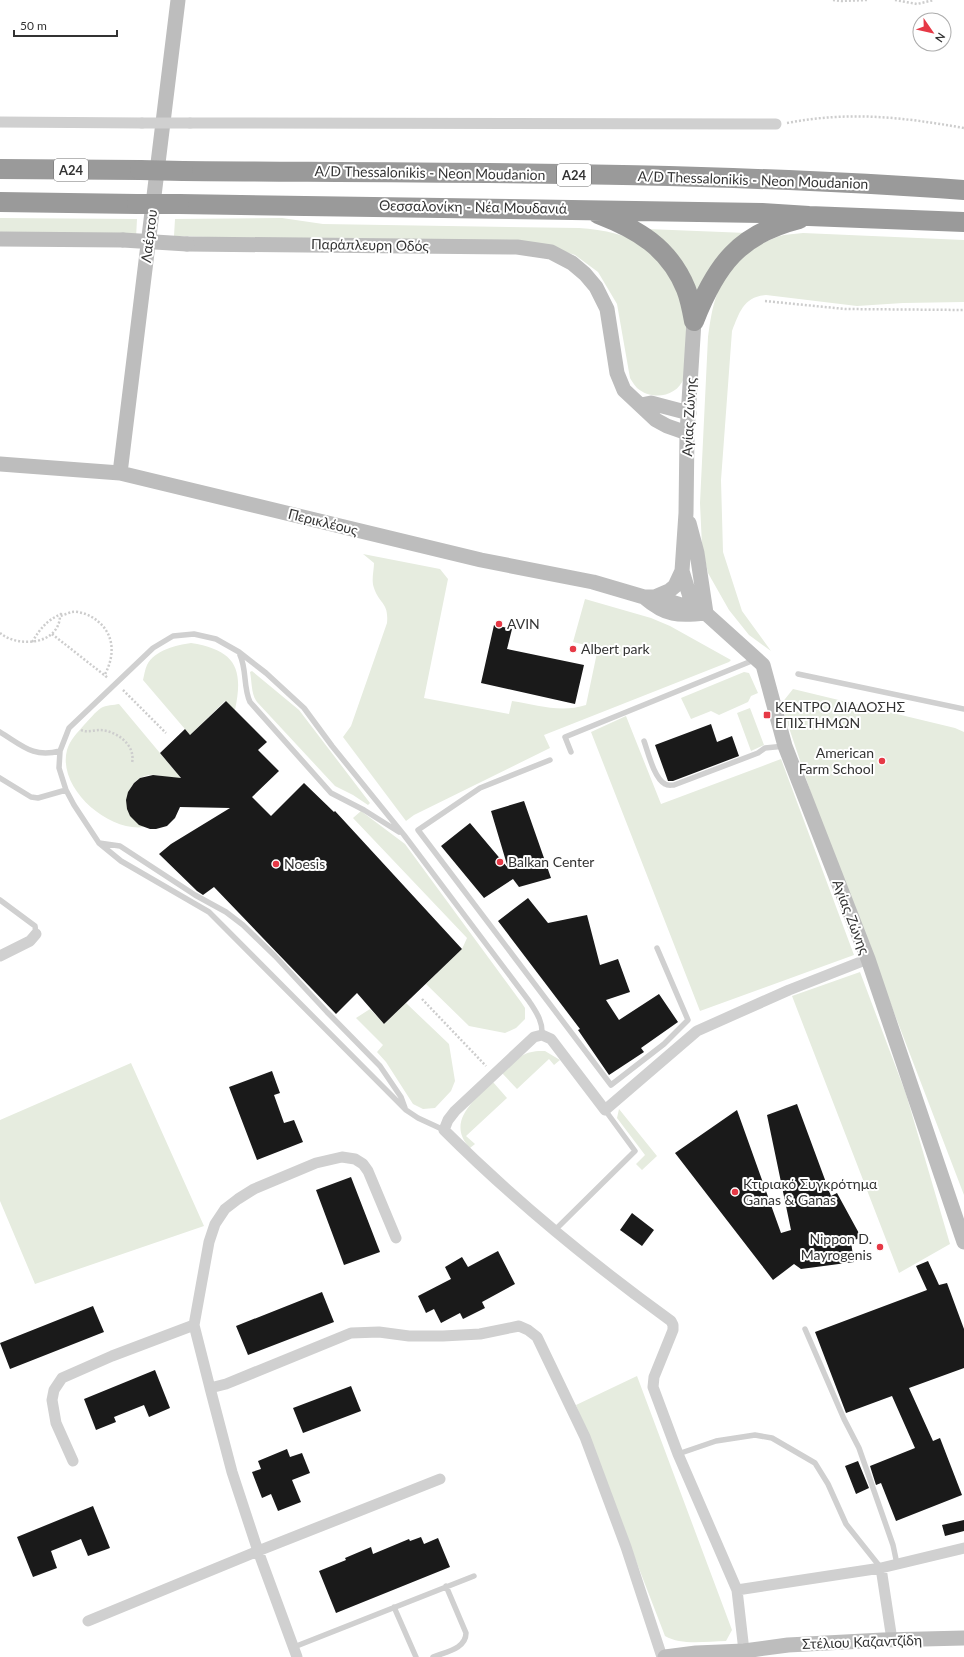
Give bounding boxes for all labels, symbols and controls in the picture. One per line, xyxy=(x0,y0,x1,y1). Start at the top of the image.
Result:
scale bar xyxy=(14,12,117,38)
north arrow xyxy=(912,12,952,52)
text: 50 m xyxy=(20,18,47,33)
text: N xyxy=(933,31,948,45)
road number: Α24 xyxy=(54,159,88,181)
street label: A/D Thessalonikis - Neon Moudanion xyxy=(314,162,546,183)
road number: Α24 xyxy=(557,164,591,186)
street label: A/D Thessalonikis - Neon Moudanion xyxy=(637,167,869,192)
street label: Θεσσαλονίκη - Νέα Μουδανιά xyxy=(379,196,568,217)
street label: Λαέρτου xyxy=(137,208,160,264)
street label: Παράπλευρη Οδός xyxy=(311,235,430,254)
street label: Αγίας Ζώνης xyxy=(678,377,699,457)
street label: Περικλέους xyxy=(286,505,360,539)
place label: AVIN xyxy=(507,615,540,632)
marker: AVIN xyxy=(494,619,504,629)
place label: Albert park xyxy=(581,640,651,657)
marker: Albert park xyxy=(568,644,578,654)
place label: ΚΕΝΤΡΟ ΔΙΑΔΟΣΗΣ ΕΠΙΣΤΗΜΩΝ xyxy=(775,698,905,731)
marker: ΚΕΝΤΡΟ ΔΙΑΔΟΣΗΣ ΕΠΙΣΤΗΜΩΝ xyxy=(762,710,772,720)
place label: American Farm School xyxy=(799,744,874,777)
marker: American Farm School xyxy=(877,756,887,766)
place label: Balkan Center xyxy=(508,853,594,870)
place label: Noesis xyxy=(284,855,325,872)
marker: Balkan Center xyxy=(495,857,505,867)
marker: Noesis xyxy=(271,859,281,869)
street label: Αγίας Ζώνης xyxy=(829,877,874,957)
place label: Κτιριακό Συγκρότημα Ganas & Ganas xyxy=(743,1175,878,1208)
marker: Κτιριακό Συγκρότημα Ganas & Ganas xyxy=(730,1187,740,1197)
place label: Nippon D. Mayrogenis xyxy=(801,1230,872,1263)
marker: Nippon D. Mayrogenis xyxy=(875,1242,885,1252)
street label: Στέλιου Καζαντζίδη xyxy=(802,1631,922,1652)

